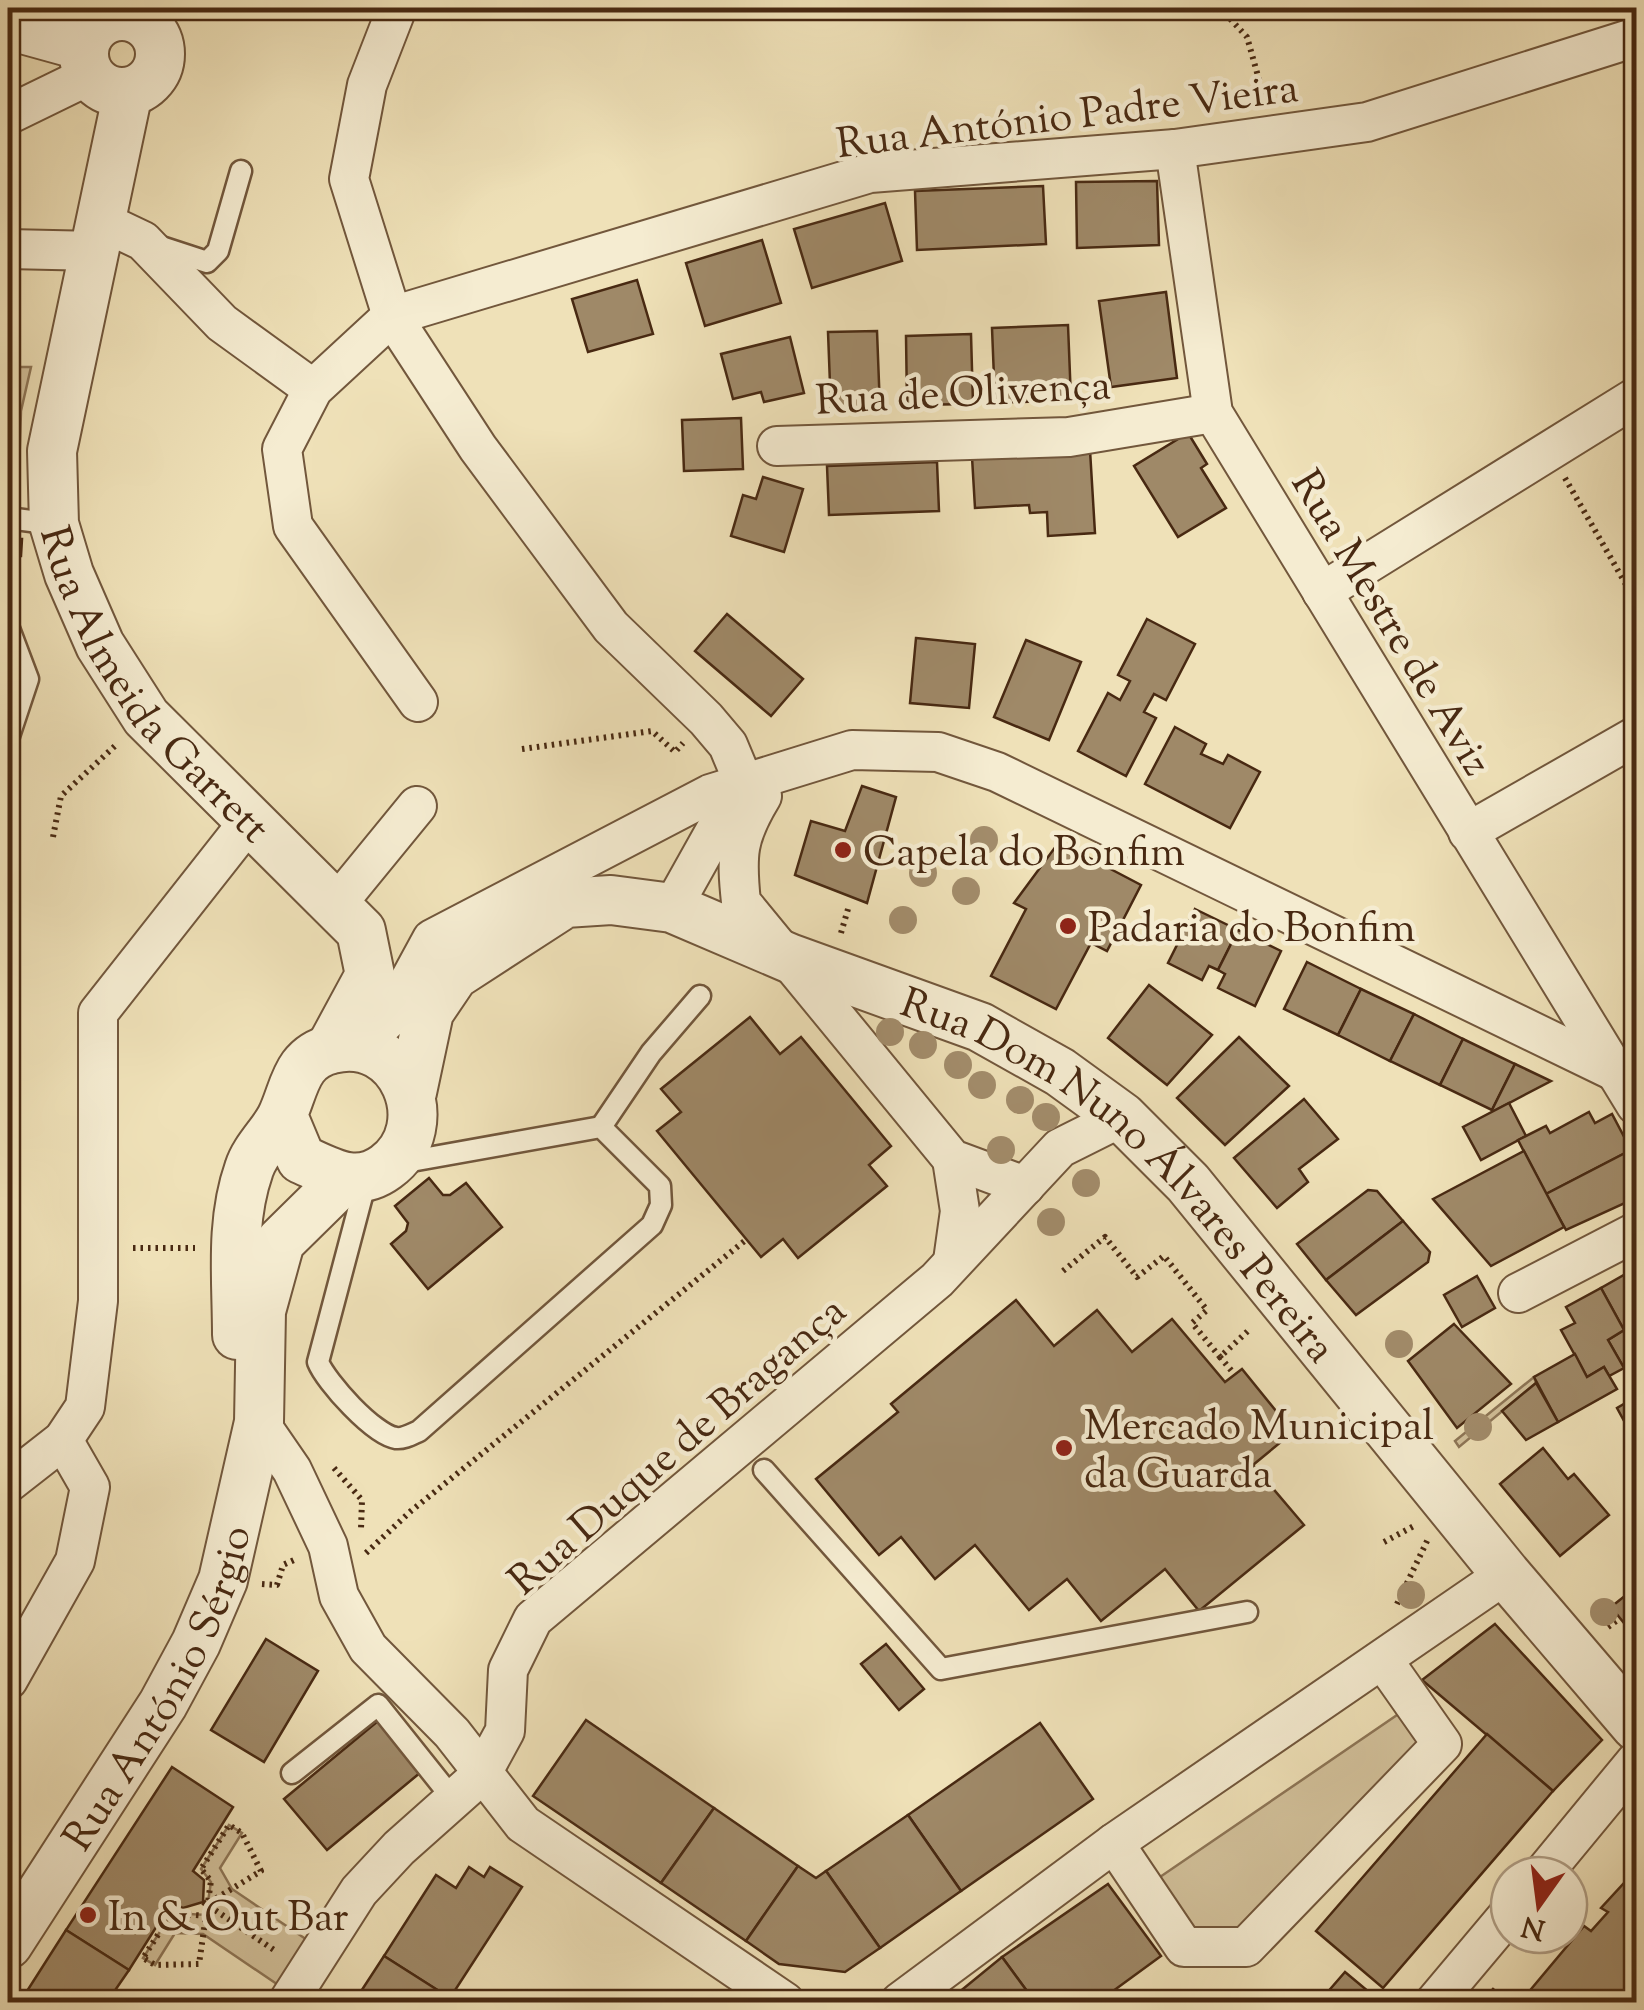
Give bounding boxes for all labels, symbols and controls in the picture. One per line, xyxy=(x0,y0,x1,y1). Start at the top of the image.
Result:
street label: Rua António Padre Vieira xyxy=(833,61,1302,177)
street label: Rua de Olivença xyxy=(814,358,1112,434)
street label: Rua Mestre de Aviz xyxy=(1273,460,1504,789)
street label: Rua Almeida Garrett xyxy=(21,520,281,859)
place label: Capela do Bonfim xyxy=(863,825,1185,885)
marker: Capela do Bonfim xyxy=(832,839,854,861)
place label: Padaria do Bonfim xyxy=(1088,901,1415,961)
marker: Padaria do Bonfim xyxy=(1057,915,1079,937)
street label: Rua Dom Nuno Álvares Pereira xyxy=(891,976,1348,1378)
street label: Rua Duque de Bragança xyxy=(497,1284,861,1611)
place label: Mercado Municipal da Guarda xyxy=(1084,1399,1434,1507)
marker: Mercado Municipal da Guarda xyxy=(1053,1437,1075,1459)
street label: Rua António Sérgio xyxy=(51,1521,269,1864)
north arrow xyxy=(1489,1855,1589,1955)
place label: In & Out Bar xyxy=(108,1890,349,1950)
marker: In & Out Bar xyxy=(77,1904,99,1926)
text: N xyxy=(1518,1904,1549,1948)

